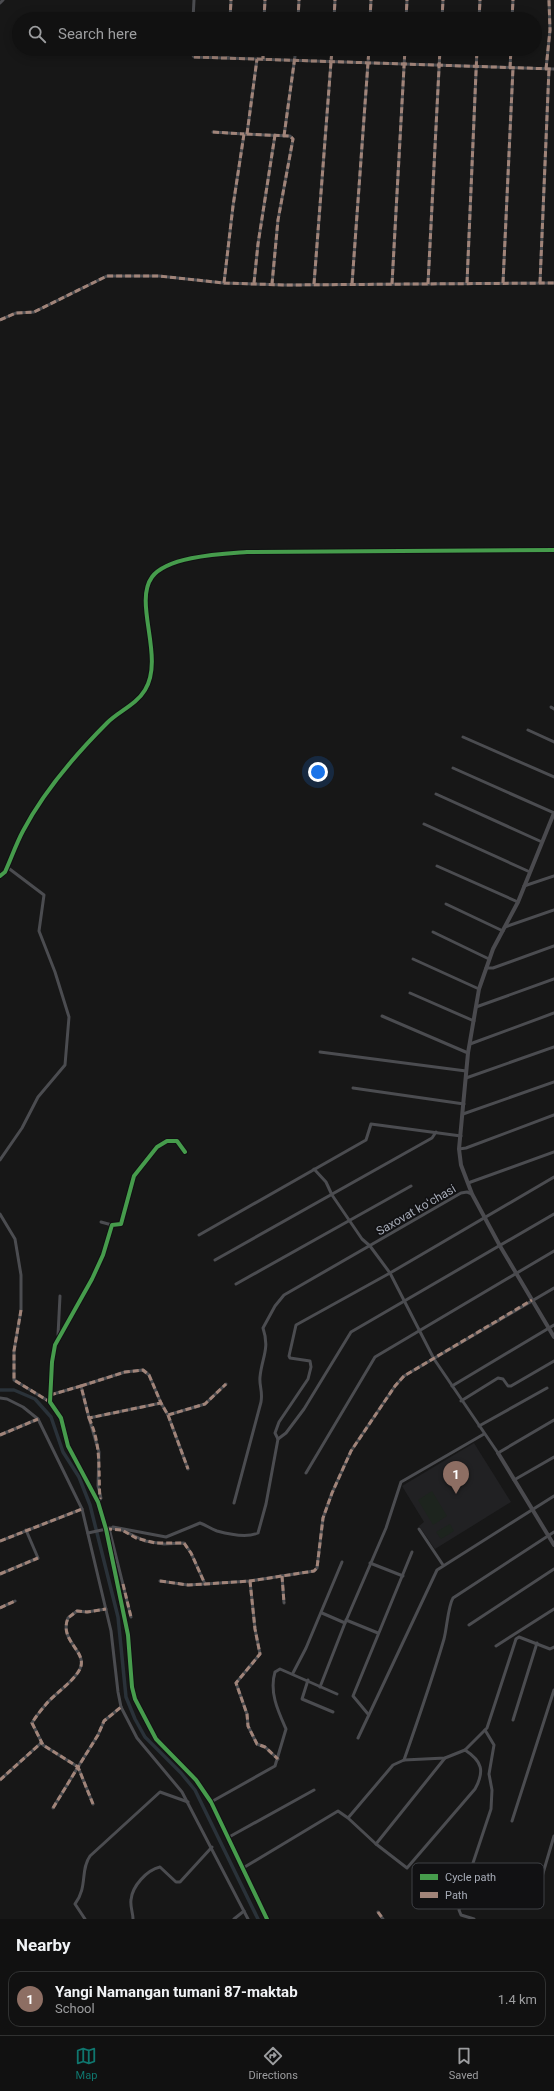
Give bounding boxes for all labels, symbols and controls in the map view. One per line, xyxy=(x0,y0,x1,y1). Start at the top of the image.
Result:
search box xyxy=(12,12,542,56)
icon: search xyxy=(26,23,48,45)
text: Search here xyxy=(58,25,137,43)
your location xyxy=(308,762,328,782)
street label: Saxovat koʻchasi xyxy=(374,1182,458,1238)
pin: 1 xyxy=(443,1461,469,1494)
legend xyxy=(412,1863,544,1909)
text: Cycle path xyxy=(445,1871,496,1884)
text: Path xyxy=(445,1889,468,1902)
text: Nearby xyxy=(16,1935,71,1955)
text: Yangi Namangan tumani 87-maktab xyxy=(55,1983,298,2001)
text: 1 xyxy=(26,1992,34,2007)
text: 1.4 km xyxy=(498,1992,537,2007)
text: School xyxy=(55,2001,95,2016)
tab: Map xyxy=(75,2045,97,2082)
tab: Directions xyxy=(248,2045,298,2082)
tab: Saved xyxy=(449,2045,479,2082)

